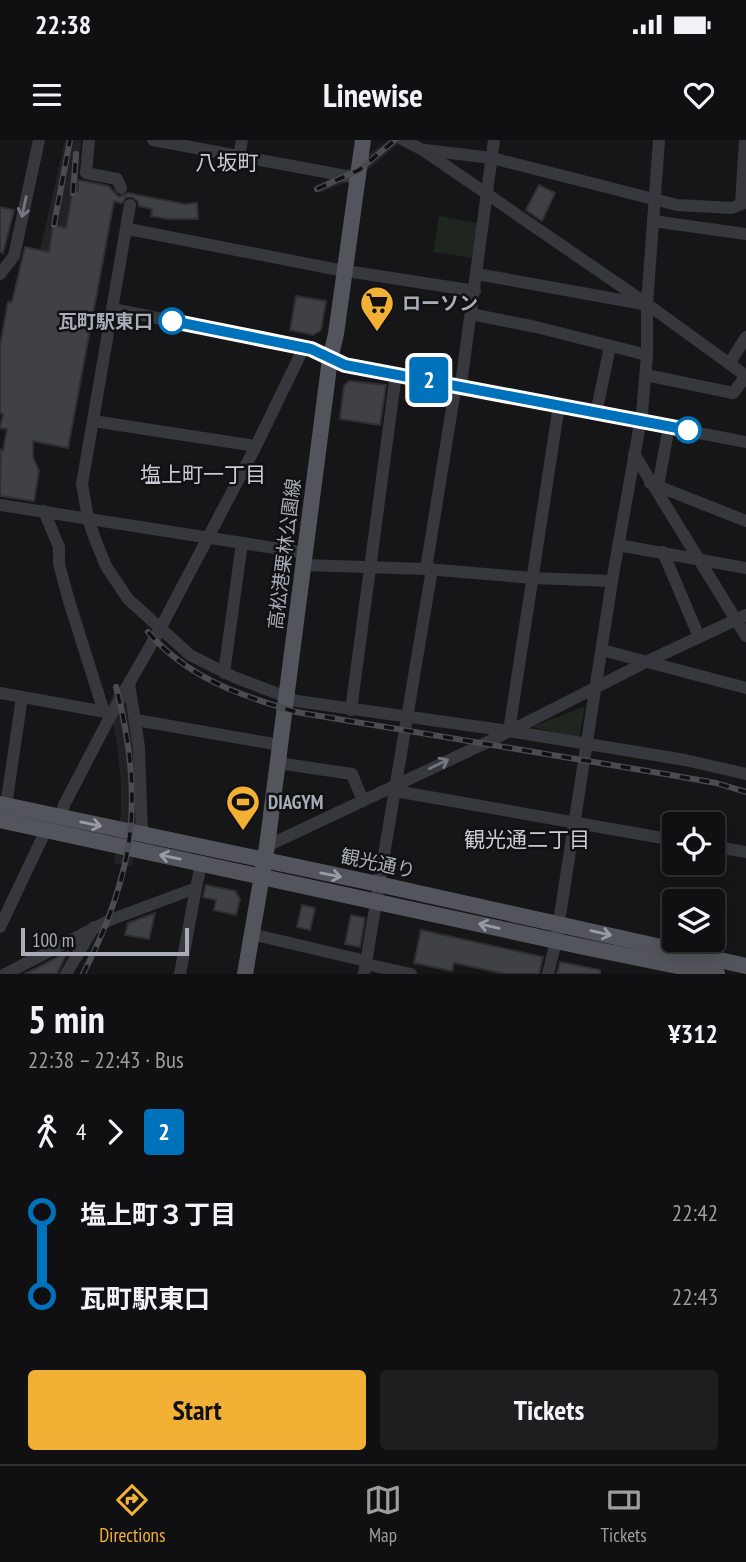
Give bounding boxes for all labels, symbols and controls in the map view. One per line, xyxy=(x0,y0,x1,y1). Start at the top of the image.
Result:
text: 22:38 xyxy=(35,8,91,41)
text: Linewise xyxy=(323,74,423,116)
icon: menu xyxy=(28,76,66,114)
icon: heart xyxy=(680,76,718,114)
district label: 八坂町 xyxy=(196,149,259,176)
one-way arrow xyxy=(17,195,31,218)
supermarket icon: ローソン xyxy=(358,284,396,333)
place label: ローソン xyxy=(402,291,478,315)
marker: 瓦町駅東口 xyxy=(159,308,185,334)
place label: 瓦町駅東口 xyxy=(58,309,153,333)
line badge: 2 xyxy=(406,357,452,403)
text: 2 xyxy=(423,364,435,395)
unlabelled marker xyxy=(675,417,701,443)
district label: 塩上町一丁目 xyxy=(140,461,266,488)
street label: 高松港栗林公園線 xyxy=(263,477,305,631)
one-way arrow xyxy=(428,756,449,770)
sports icon: DIAGYM xyxy=(224,783,262,832)
place label: DIAGYM xyxy=(268,790,323,814)
map controls xyxy=(662,812,725,952)
button: locate xyxy=(662,812,725,875)
one-way arrow xyxy=(79,818,102,832)
district label: 観光通二丁目 xyxy=(464,826,590,853)
street label: 観光通り xyxy=(338,843,418,883)
one-way arrow xyxy=(160,850,182,863)
one-way arrow xyxy=(319,868,342,882)
button: layers xyxy=(662,889,725,952)
one-way arrow xyxy=(478,918,501,932)
scale bar xyxy=(21,925,189,957)
one-way arrow xyxy=(589,927,612,940)
text: 100 m xyxy=(32,928,74,952)
text: 5 min xyxy=(28,994,105,1043)
text: ¥312 xyxy=(668,1017,718,1050)
text: 22:38 – 22:43 · Bus xyxy=(28,1045,184,1074)
icon: walk xyxy=(28,1113,66,1151)
icon: forward xyxy=(96,1113,134,1151)
text: 2 xyxy=(158,1116,170,1147)
text: 4 xyxy=(76,1117,86,1146)
text: 塩上町３丁目 xyxy=(80,1198,236,1231)
text: 22:42 xyxy=(672,1198,718,1227)
text: 瓦町駅東口 xyxy=(80,1282,210,1315)
text: 22:43 xyxy=(672,1282,718,1311)
button: Start xyxy=(28,1370,366,1450)
button: Tickets xyxy=(380,1370,718,1450)
tab: Directions xyxy=(99,1481,165,1547)
tab: Map xyxy=(364,1481,402,1547)
tab: Tickets xyxy=(601,1481,647,1547)

